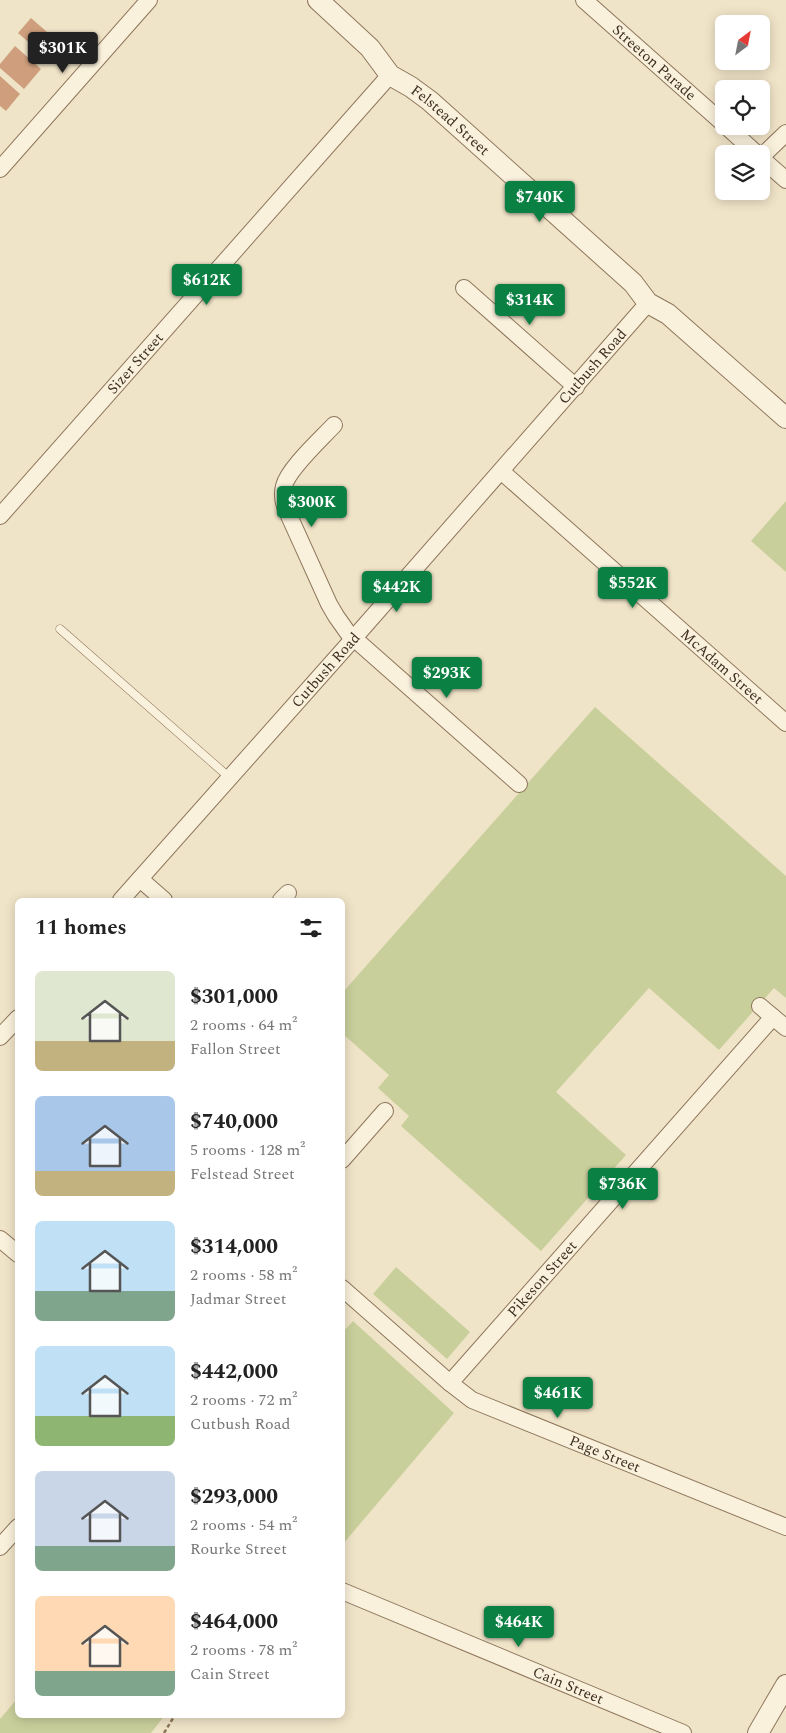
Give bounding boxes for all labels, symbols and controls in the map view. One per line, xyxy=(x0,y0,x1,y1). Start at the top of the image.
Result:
north arrow xyxy=(715,15,770,70)
map controls xyxy=(715,15,770,200)
street label: Streeton Parade xyxy=(607,19,701,106)
pin: $301K xyxy=(28,32,98,74)
text: $301K xyxy=(39,36,87,60)
street label: Felstead Street xyxy=(406,79,495,161)
button: locate xyxy=(715,80,770,135)
button: layers xyxy=(715,145,770,200)
pin: $740K xyxy=(505,180,575,223)
text: $740K xyxy=(516,185,564,209)
pin: $612K xyxy=(172,264,242,306)
text: $612K xyxy=(183,268,231,292)
pin: $314K xyxy=(495,284,565,326)
text: $314K xyxy=(506,288,554,312)
street label: Cutbush Road xyxy=(553,324,632,410)
street label: Sizer Street xyxy=(102,327,169,400)
pin: $300K xyxy=(277,486,347,528)
text: $300K xyxy=(288,490,336,514)
pin: $552K xyxy=(598,566,668,609)
pin: $442K xyxy=(362,570,432,613)
text: $552K xyxy=(609,571,657,595)
text: $442K xyxy=(373,575,421,599)
street label: McAdam Street xyxy=(675,624,768,710)
street label: Cutbush Road xyxy=(286,627,366,713)
pin: $293K xyxy=(412,656,482,699)
text: $293K xyxy=(423,661,471,685)
text: 11 homes xyxy=(35,912,127,944)
icon: filters xyxy=(297,914,325,942)
text: $301,000 xyxy=(190,981,278,1013)
icon: home xyxy=(75,991,135,1051)
text: 2 rooms · 64 m² xyxy=(190,1013,297,1037)
text: Fallon Street xyxy=(190,1037,281,1061)
text: $740,000 xyxy=(190,1106,278,1138)
icon: home xyxy=(75,1116,135,1176)
text: 5 rooms · 128 m² xyxy=(190,1138,305,1162)
text: Felstead Street xyxy=(190,1162,295,1186)
pin: $736K xyxy=(588,1168,658,1210)
text: $736K xyxy=(599,1172,647,1196)
text: $314,000 xyxy=(190,1231,278,1263)
street label: Pikeson Street xyxy=(502,1235,583,1323)
icon: home xyxy=(75,1241,135,1301)
text: 2 rooms · 58 m² xyxy=(190,1263,297,1287)
text: Jadmar Street xyxy=(190,1287,286,1311)
text: $442,000 xyxy=(190,1356,278,1388)
icon: home xyxy=(75,1366,135,1426)
pin: $461K xyxy=(523,1376,593,1419)
text: $461K xyxy=(534,1381,582,1405)
text: 2 rooms · 72 m² xyxy=(190,1388,297,1412)
text: Cutbush Road xyxy=(190,1412,290,1436)
street label: Page Street xyxy=(566,1429,644,1479)
text: $293,000 xyxy=(190,1481,278,1513)
icon: home xyxy=(75,1491,135,1551)
text: 2 rooms · 54 m² xyxy=(190,1513,297,1537)
text: Rourke Street xyxy=(190,1537,287,1561)
text: $464,000 xyxy=(190,1606,278,1638)
pin: $464K xyxy=(484,1606,554,1648)
text: $464K xyxy=(495,1610,543,1634)
icon: home xyxy=(75,1616,135,1676)
text: 2 rooms · 78 m² xyxy=(190,1638,297,1662)
street label: Cain Street xyxy=(529,1661,607,1711)
text: Cain Street xyxy=(190,1662,270,1686)

